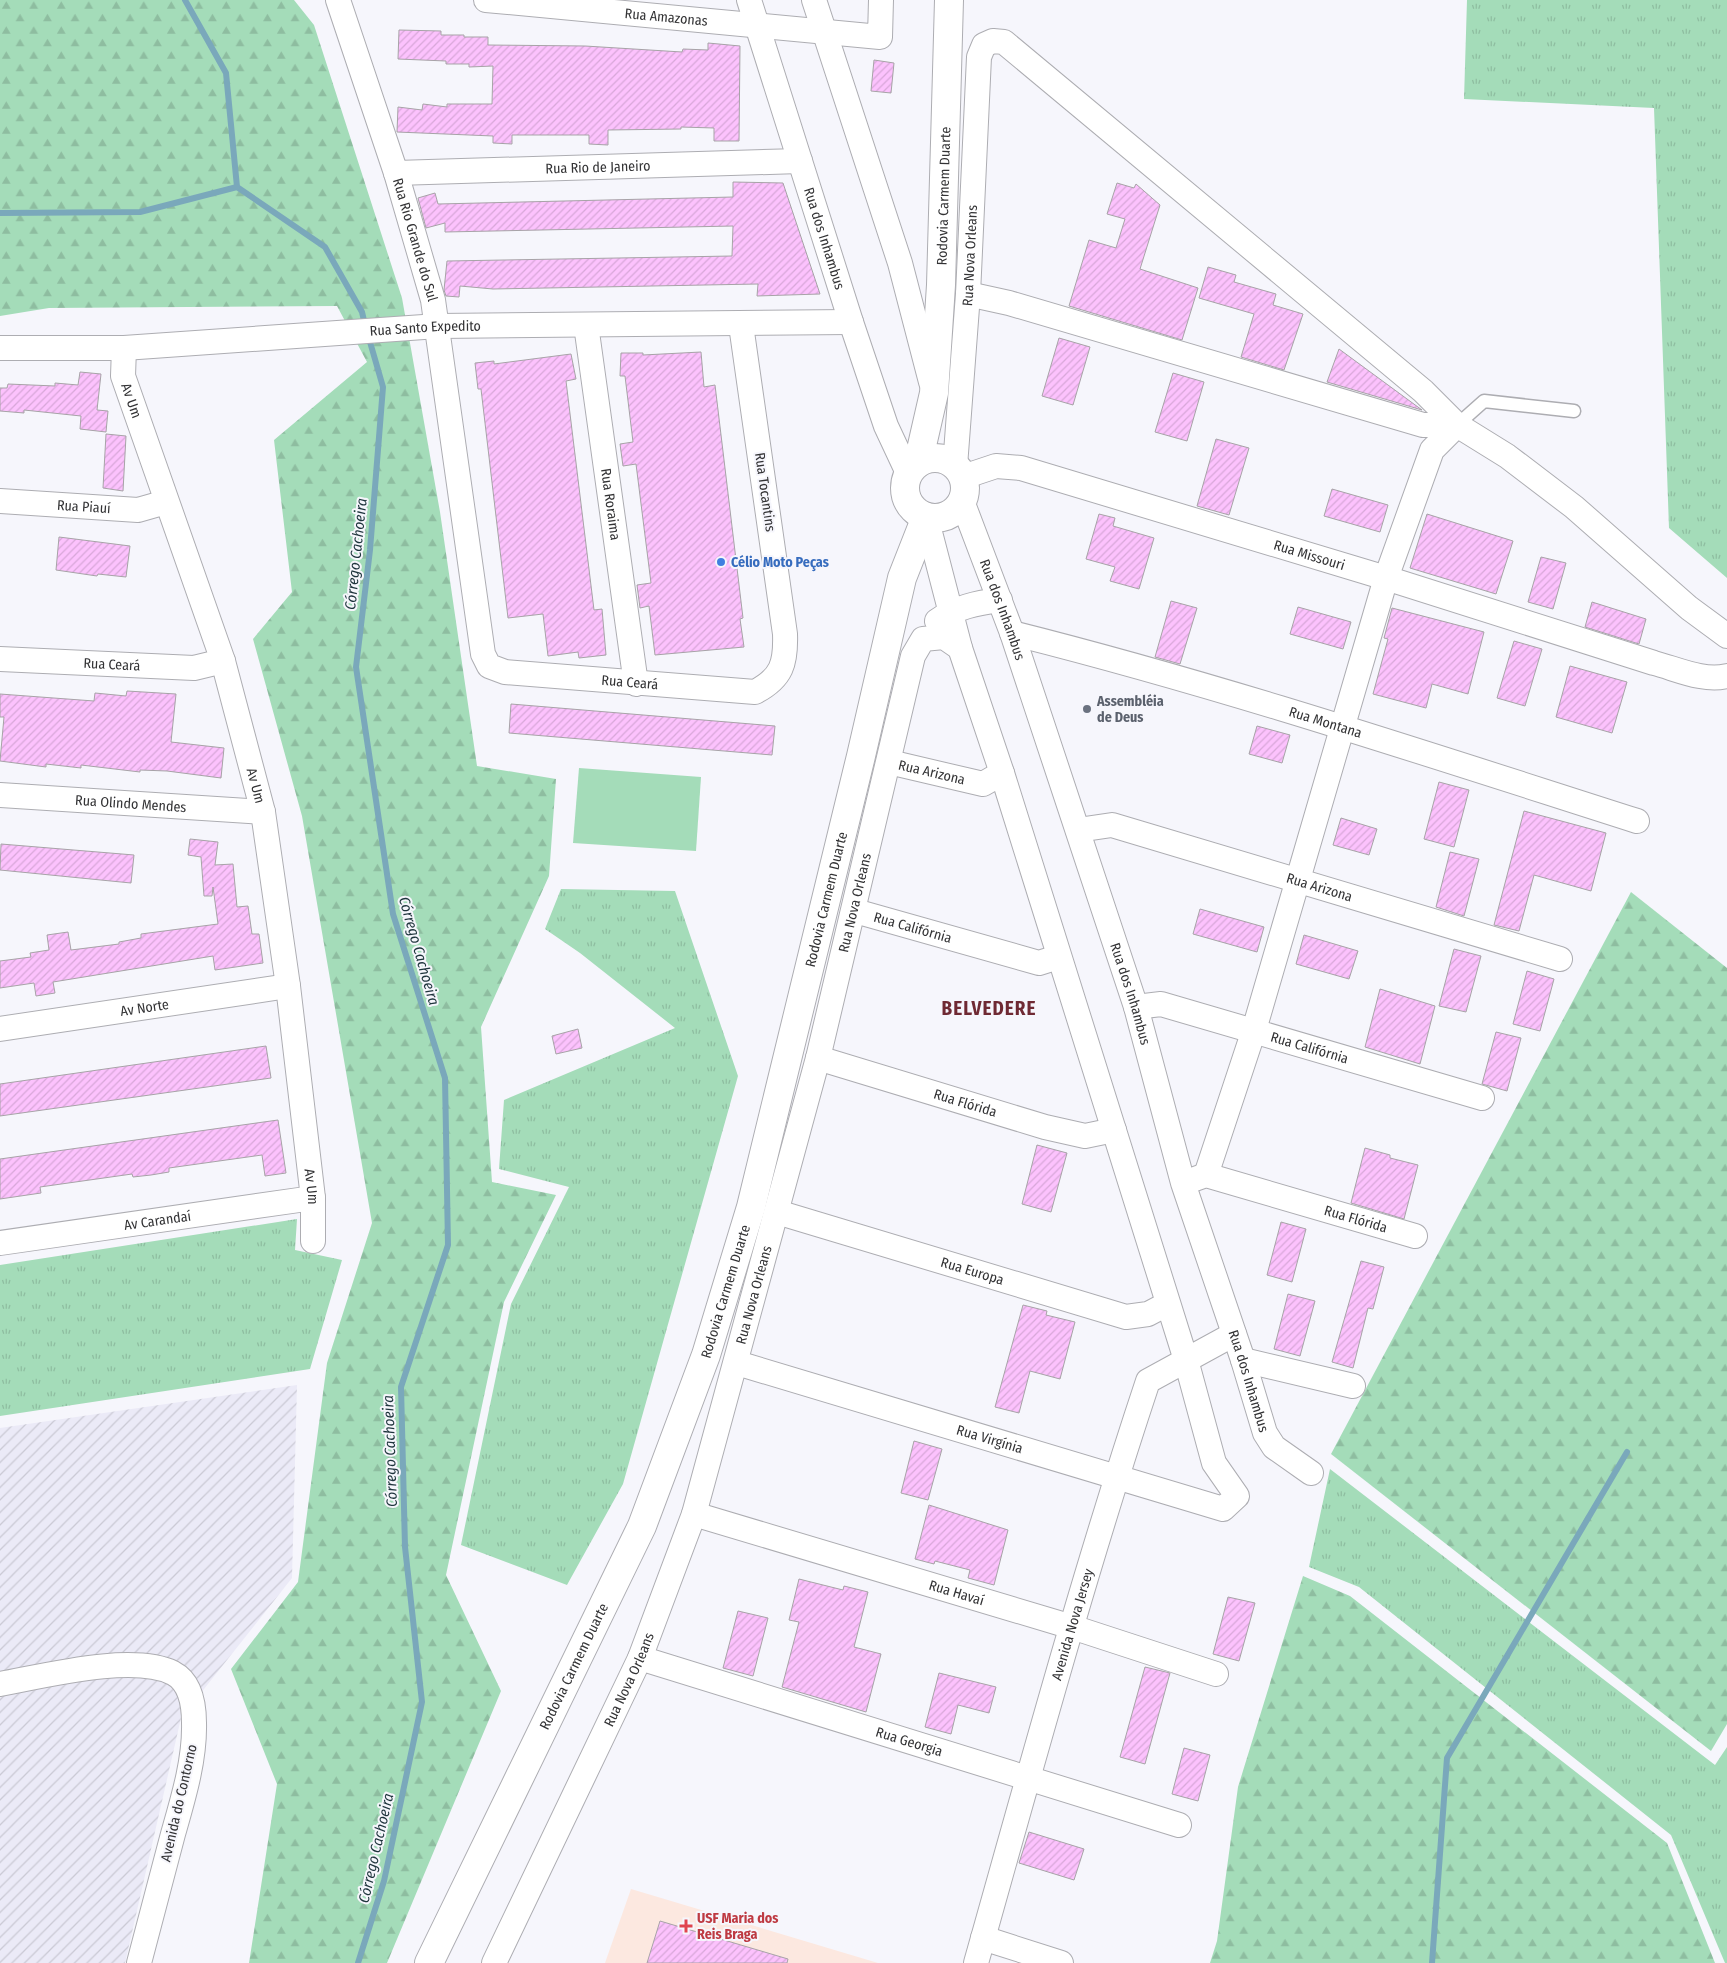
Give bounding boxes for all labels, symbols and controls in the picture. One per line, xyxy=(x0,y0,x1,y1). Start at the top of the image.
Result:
street label: Rua Amazonas xyxy=(624,5,708,29)
street label: Rodovia Carmem Duarte xyxy=(933,126,954,266)
street label: Rua Rio de Janeiro xyxy=(545,157,651,177)
street label: Rua Rio Grande do Sul xyxy=(389,176,442,304)
street label: Rua dos Inhambus xyxy=(800,185,849,292)
street label: Rua Nova Orleans xyxy=(959,204,981,307)
street label: Rua Santo Expedito xyxy=(369,317,481,339)
street label: Av Um xyxy=(118,381,146,420)
street label: Rua Tocantins xyxy=(751,451,779,533)
street label: Rua Roraima xyxy=(598,467,624,541)
street label: Rua Piauí xyxy=(56,496,112,517)
water label: Córrego Cachoeira xyxy=(341,497,371,611)
street label: Rua Missouri xyxy=(1272,536,1347,574)
place label: Célio Moto Peças xyxy=(731,554,829,572)
marker: Célio Moto Peças xyxy=(715,556,727,568)
street label: Rua dos Inhambus xyxy=(976,557,1029,662)
street label: Rua Ceará xyxy=(83,654,141,674)
street label: Rua Ceará xyxy=(601,671,659,693)
place label: Assembléia de Deus xyxy=(1096,693,1164,726)
marker: Assembléia de Deus xyxy=(1081,703,1093,715)
street label: Rua Montana xyxy=(1287,703,1364,741)
street label: Rua Arizona xyxy=(897,756,967,788)
street label: Av Um xyxy=(243,766,269,805)
street label: Rua Olindo Mendes xyxy=(75,791,187,816)
street label: Rodovia Carmem Duarte xyxy=(801,830,851,969)
street label: Rua Nova Orleans xyxy=(835,851,875,954)
street label: Rua Arizona xyxy=(1285,869,1355,905)
water label: Córrego Cachoeira xyxy=(395,895,443,1007)
street label: Rua Califórnia xyxy=(872,908,954,946)
street label: Rua dos Inhambus xyxy=(1107,940,1154,1047)
street label: Av Norte xyxy=(119,995,170,1019)
district label: BELVEDERE xyxy=(942,997,1036,1020)
street label: Rua Califórnia xyxy=(1269,1028,1351,1067)
street label: Rua Flórida xyxy=(932,1085,999,1120)
street label: Av Um xyxy=(301,1168,322,1204)
street label: Rua Flórida xyxy=(1322,1201,1390,1236)
street label: Av Carandaí xyxy=(123,1207,192,1234)
street label: Rodovia Carmem Duarte xyxy=(697,1223,754,1360)
street label: Rua Nova Orleans xyxy=(732,1244,775,1346)
street label: Rua Europa xyxy=(939,1253,1006,1288)
street label: Rua dos Inhambus xyxy=(1225,1328,1273,1434)
water label: Córrego Cachoeira xyxy=(379,1395,401,1507)
street label: Rua Virgínia xyxy=(955,1421,1025,1457)
street label: Avenida Nova Jersey xyxy=(1048,1566,1097,1682)
street label: Rua Havaí xyxy=(927,1576,987,1609)
street label: Rodovia Carmem Duarte xyxy=(536,1600,612,1732)
street label: Rua Nova Orleans xyxy=(600,1630,657,1729)
street label: Rua Georgia xyxy=(874,1723,945,1760)
street label: Avenida do Contorno xyxy=(157,1743,201,1863)
water label: Córrego Cachoeira xyxy=(355,1791,397,1905)
place label: USF Maria dos Reis Braga xyxy=(697,1910,778,1943)
marker: USF Maria dos Reis Braga xyxy=(679,1919,693,1933)

